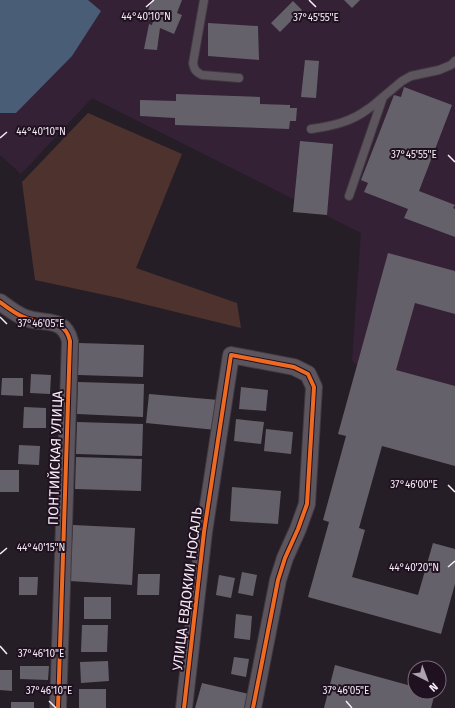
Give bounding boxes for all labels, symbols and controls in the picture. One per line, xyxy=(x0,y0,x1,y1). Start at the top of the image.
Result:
text: 44°40'10"N xyxy=(121,11,171,23)
text: 37°45'55"E xyxy=(293,12,339,24)
text: 44°40'10"N xyxy=(16,126,66,138)
text: 37°45'55"E xyxy=(391,149,437,161)
text: 37°46'05"E xyxy=(18,318,64,330)
street label: ПОНТИЙСКАЯ УЛИЦА xyxy=(45,390,66,526)
text: 37°46'00"E xyxy=(390,479,438,491)
street label: УЛИЦА ЕВДОКИИ НОСАЛЬ xyxy=(169,506,206,672)
text: 44°40'15"N xyxy=(17,542,65,554)
text: 44°40'20"N xyxy=(389,562,439,574)
text: 37°46'10"E xyxy=(18,648,64,660)
north arrow xyxy=(407,660,447,700)
text: N xyxy=(426,680,440,694)
text: 37°46'10"E xyxy=(26,685,72,697)
text: 37°46'05"E xyxy=(323,685,369,697)

